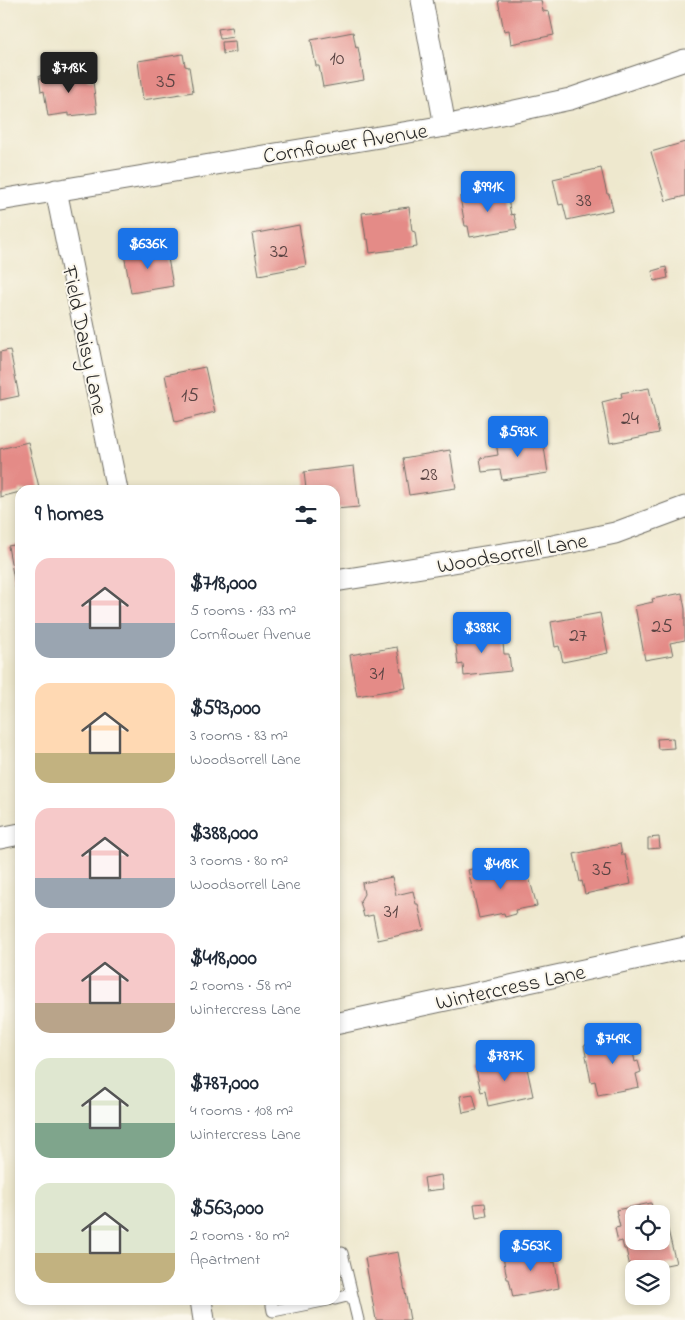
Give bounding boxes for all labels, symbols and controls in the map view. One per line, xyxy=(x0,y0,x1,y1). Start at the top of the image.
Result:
house number: 10 xyxy=(330,45,345,74)
pin: $718K xyxy=(34,52,104,94)
text: $718K xyxy=(51,56,87,80)
house number: 35 xyxy=(156,68,176,97)
street label: Cornflower Avenue xyxy=(261,116,430,174)
pin: $991K xyxy=(453,170,523,213)
text: $991K xyxy=(472,175,504,199)
house number: 38 xyxy=(576,187,592,216)
pin: $636K xyxy=(113,228,183,270)
text: $636K xyxy=(129,232,167,256)
house number: 32 xyxy=(270,238,288,267)
street label: Field Daisy Lane xyxy=(51,262,114,418)
house number: 15 xyxy=(181,382,199,411)
house number: 24 xyxy=(621,405,639,434)
pin: $593K xyxy=(483,416,553,458)
text: $593K xyxy=(499,420,537,444)
house number: 28 xyxy=(420,461,438,490)
text: 9 homes xyxy=(35,500,104,530)
icon: filters xyxy=(292,501,320,529)
street label: Woodsorrell Lane xyxy=(435,526,590,584)
text: $718,000 xyxy=(190,569,257,599)
icon: home xyxy=(75,578,135,638)
text: 5 rooms · 133 m² xyxy=(190,599,296,623)
pin: $388K xyxy=(447,612,517,654)
house number: 25 xyxy=(651,613,673,642)
text: $388K xyxy=(464,616,500,640)
house number: 27 xyxy=(569,622,587,651)
text: Cornflower Avenue xyxy=(190,623,311,647)
house number: 31 xyxy=(370,660,384,689)
text: $593,000 xyxy=(190,694,261,724)
icon: home xyxy=(75,703,135,763)
text: 3 rooms · 83 m² xyxy=(190,724,288,748)
text: Woodsorrell Lane xyxy=(190,748,301,772)
text: $388,000 xyxy=(190,819,258,849)
icon: home xyxy=(75,828,135,888)
pin: $418K xyxy=(466,848,536,890)
text: 3 rooms · 80 m² xyxy=(190,849,288,873)
text: $418K xyxy=(483,852,519,876)
house number: 35 xyxy=(592,856,612,885)
text: Woodsorrell Lane xyxy=(190,873,301,897)
house number: 31 xyxy=(384,898,398,927)
text: $418,000 xyxy=(190,944,257,974)
icon: home xyxy=(75,953,135,1013)
street label: Wintercress Lane xyxy=(433,957,588,1020)
text: 2 rooms · 58 m² xyxy=(190,974,292,998)
text: Wintercress Lane xyxy=(190,998,301,1022)
pin: $749K xyxy=(578,1022,648,1065)
text: $749K xyxy=(595,1027,631,1051)
pin: $787K xyxy=(470,1040,540,1082)
text: $787K xyxy=(487,1044,523,1068)
text: $787,000 xyxy=(190,1069,259,1099)
icon: home xyxy=(75,1078,135,1138)
text: 4 rooms · 108 m² xyxy=(190,1099,293,1123)
text: Wintercress Lane xyxy=(190,1123,301,1147)
text: $563,000 xyxy=(190,1194,263,1224)
icon: home xyxy=(75,1203,135,1263)
map controls xyxy=(625,1205,670,1305)
button: locate xyxy=(625,1205,670,1250)
text: 2 rooms · 80 m² xyxy=(190,1224,290,1248)
pin: $563K xyxy=(496,1230,566,1272)
text: $563K xyxy=(511,1234,551,1258)
text: Apartment xyxy=(190,1248,260,1272)
button: layers xyxy=(625,1260,670,1305)

